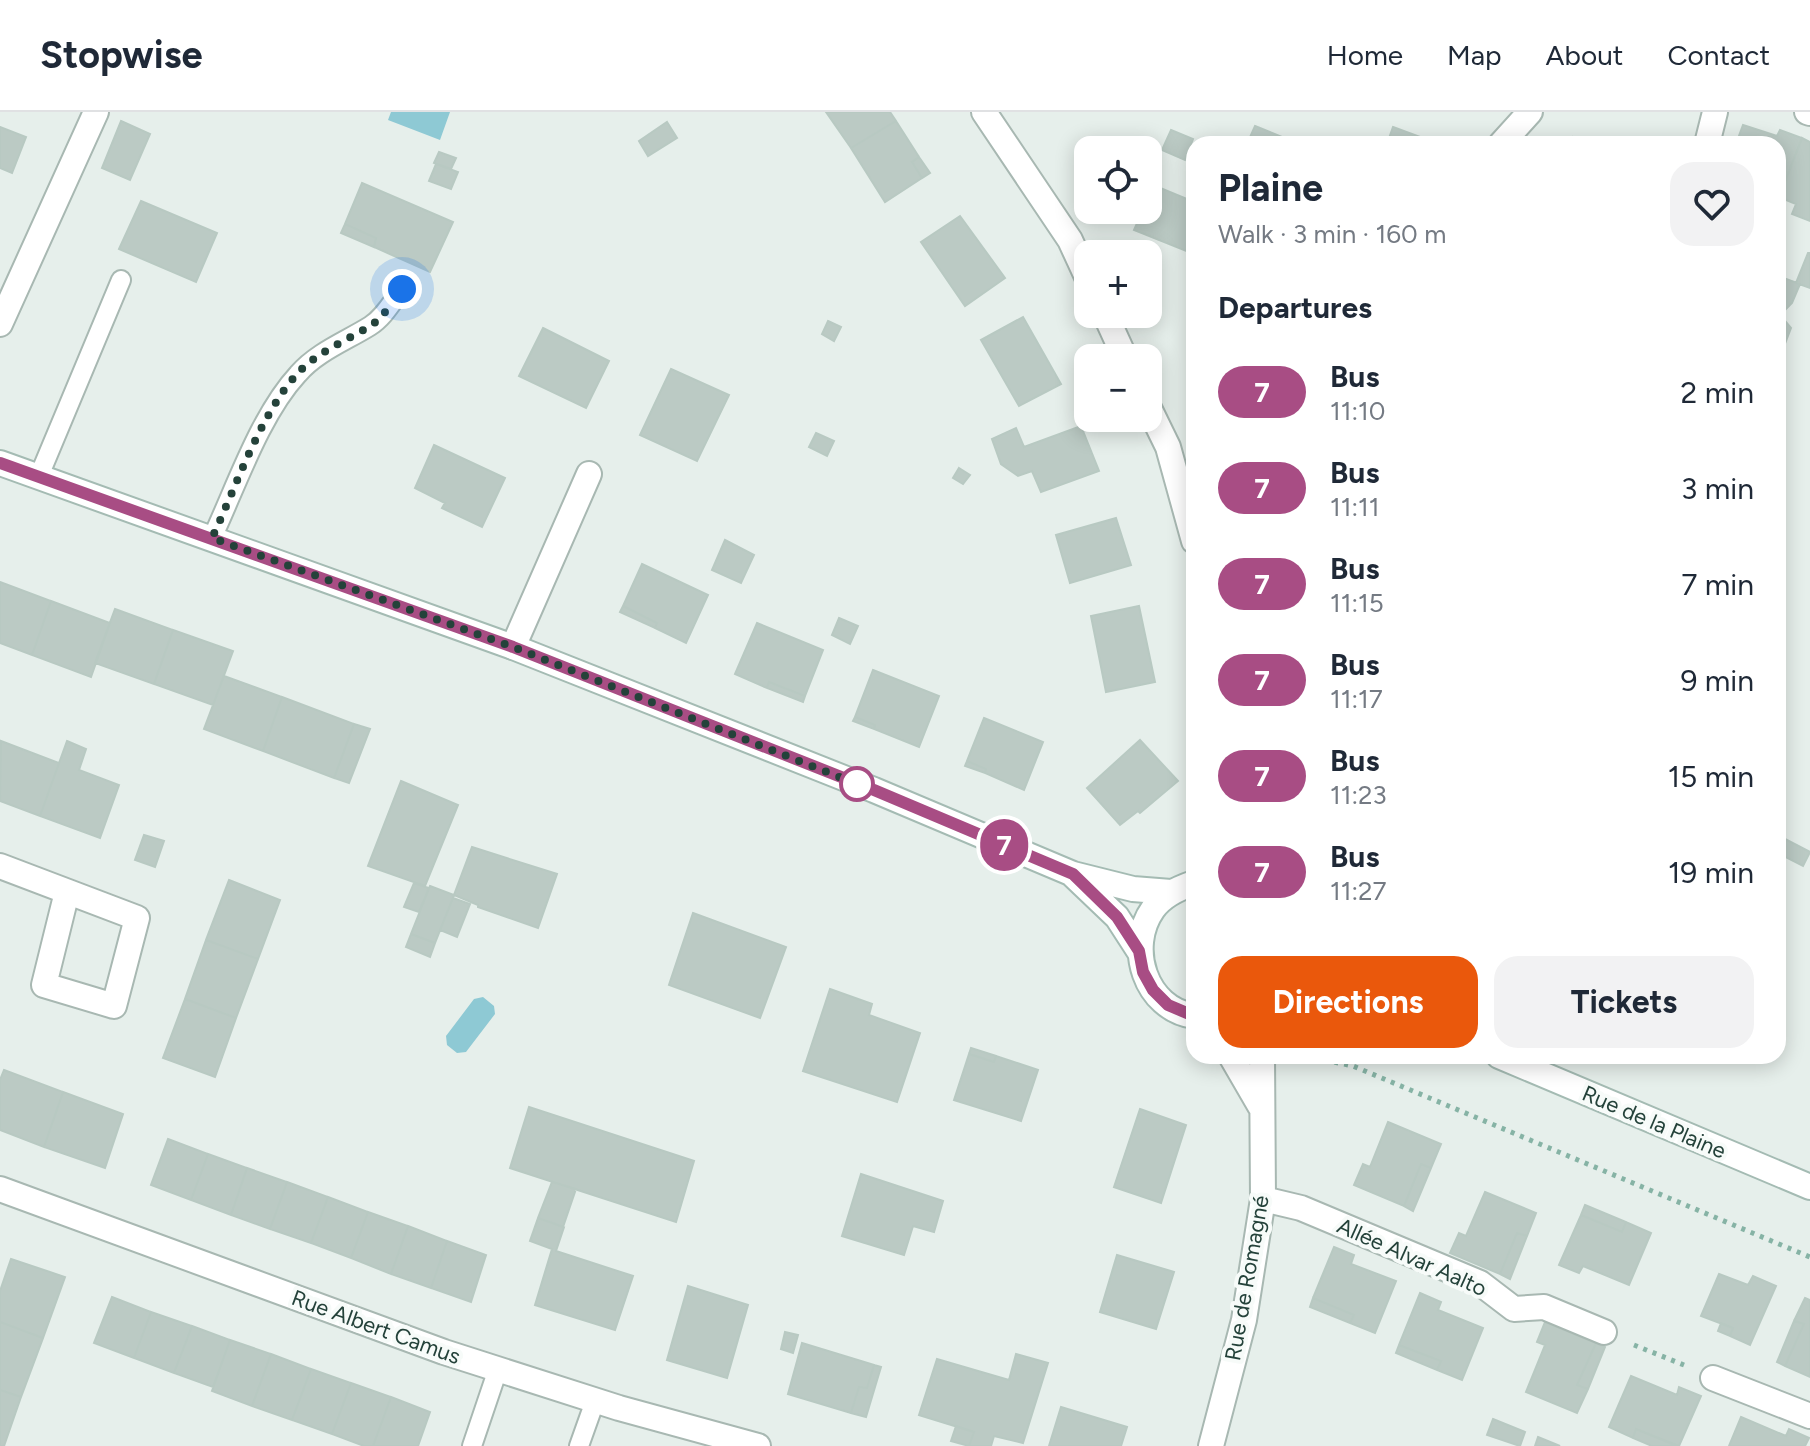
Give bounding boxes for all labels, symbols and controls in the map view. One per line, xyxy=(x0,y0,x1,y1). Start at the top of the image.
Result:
text: Stopwise xyxy=(40,32,203,78)
text: Home xyxy=(1327,38,1403,72)
text: Map xyxy=(1447,38,1502,72)
text: About xyxy=(1546,38,1623,72)
text: Contact xyxy=(1667,38,1770,72)
map controls xyxy=(1074,136,1162,432)
button: locate xyxy=(1074,136,1162,224)
button: heart xyxy=(1670,162,1754,246)
text: Plaine xyxy=(1218,165,1323,211)
text: Walk · 3 min · 160 m xyxy=(1218,218,1446,250)
button: + xyxy=(1074,240,1162,328)
your location xyxy=(382,269,422,309)
text: Departures xyxy=(1218,289,1372,326)
button: − xyxy=(1074,344,1162,432)
text: Bus xyxy=(1330,358,1379,395)
text: 2 min xyxy=(1681,374,1754,411)
text: 7 xyxy=(1254,375,1270,409)
text: 11:10 xyxy=(1330,395,1385,427)
text: Bus xyxy=(1330,454,1379,491)
text: 3 min xyxy=(1681,470,1754,507)
text: 7 xyxy=(1254,471,1270,505)
text: 11:11 xyxy=(1330,491,1380,523)
text: Bus xyxy=(1330,550,1379,587)
text: 7 min xyxy=(1681,566,1754,603)
text: 7 xyxy=(1254,567,1270,601)
text: 11:15 xyxy=(1330,587,1384,619)
text: Bus xyxy=(1330,646,1379,683)
text: 9 min xyxy=(1680,662,1754,699)
text: 7 xyxy=(1254,663,1270,697)
text: 11:17 xyxy=(1330,683,1383,715)
text: Bus xyxy=(1330,742,1379,779)
text: 15 min xyxy=(1668,758,1754,795)
text: 7 xyxy=(1254,759,1270,793)
unlabelled marker xyxy=(840,767,874,801)
text: 11:23 xyxy=(1330,779,1387,811)
line badge: 7 xyxy=(978,819,1030,871)
text: 7 xyxy=(996,828,1012,862)
text: Bus xyxy=(1330,838,1379,875)
text: 19 min xyxy=(1668,854,1754,891)
text: 7 xyxy=(1254,855,1270,889)
text: 11:27 xyxy=(1330,875,1387,907)
button: Directions xyxy=(1218,956,1478,1048)
button: Tickets xyxy=(1494,956,1754,1048)
street label: Rue de la Plaine xyxy=(1578,1080,1730,1164)
street label: Rue de Romagné xyxy=(1219,1193,1275,1363)
street label: Allée Alvar Aalto xyxy=(1333,1212,1491,1302)
street label: Rue Albert Camus xyxy=(288,1284,464,1370)

